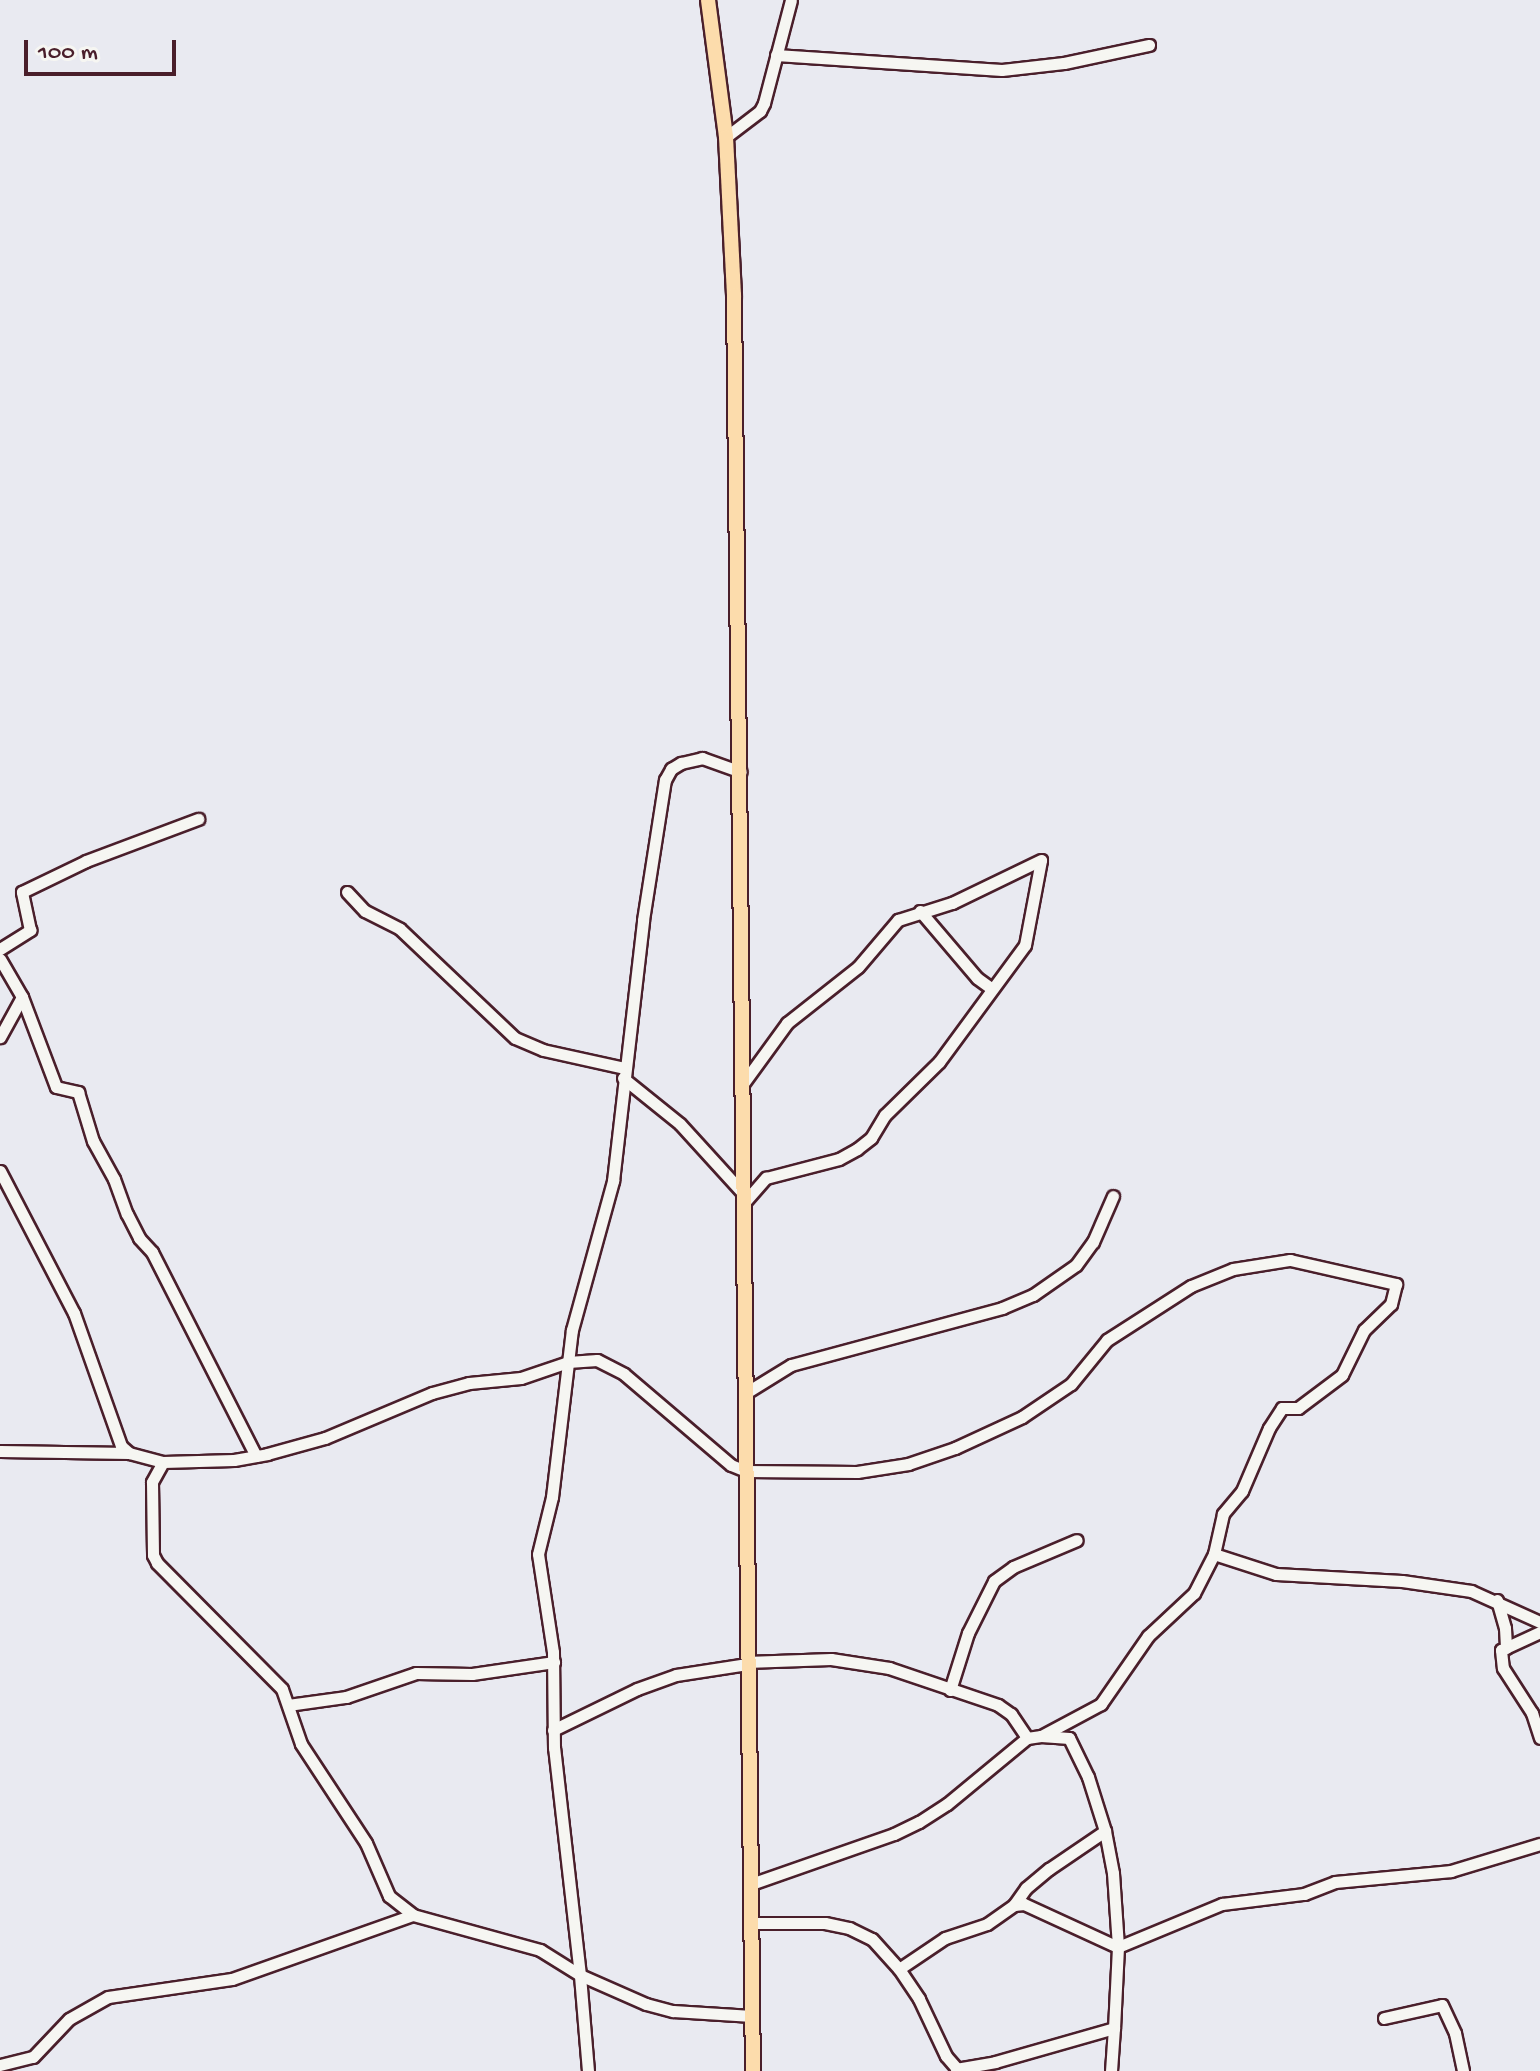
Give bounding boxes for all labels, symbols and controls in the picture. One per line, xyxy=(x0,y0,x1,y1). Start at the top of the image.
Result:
scale bar xyxy=(28,24,180,74)
text: 100 m xyxy=(38,39,98,68)

